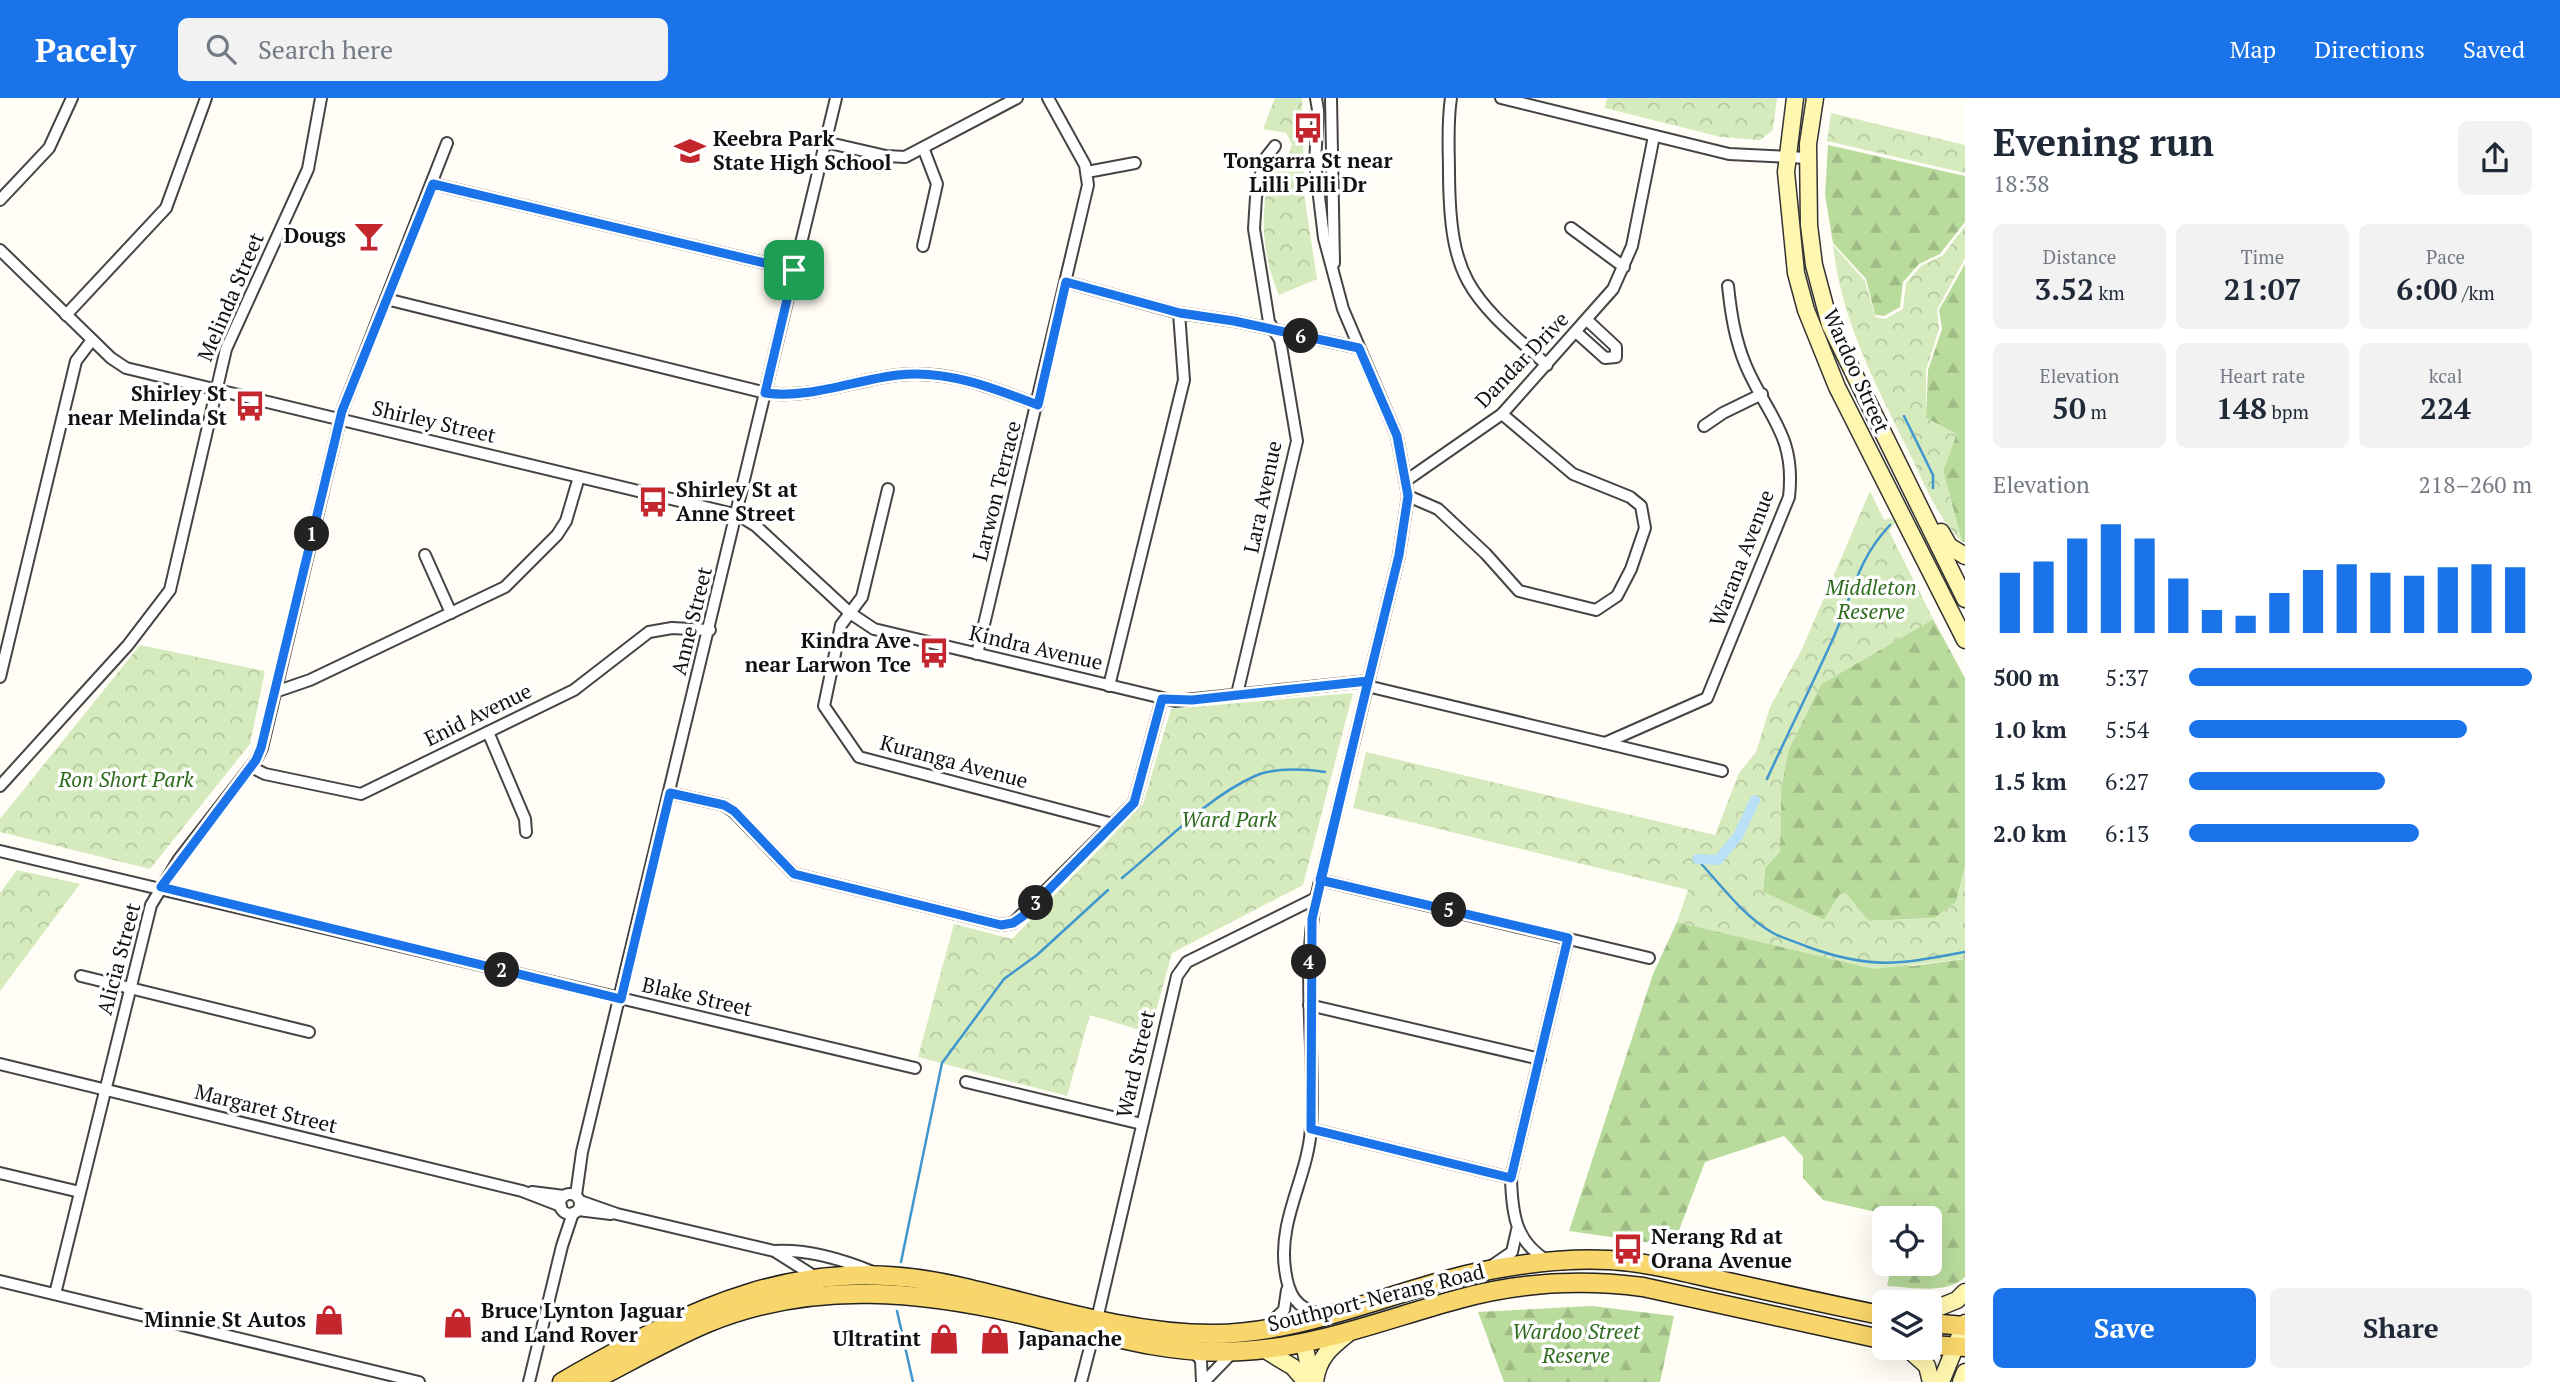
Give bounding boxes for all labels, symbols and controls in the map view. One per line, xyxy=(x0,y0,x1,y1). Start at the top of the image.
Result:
search box xyxy=(178,18,668,81)
text: Pacely xyxy=(35,28,136,71)
icon: search xyxy=(202,30,240,68)
text: Search here xyxy=(258,32,393,66)
text: Map xyxy=(2230,33,2276,65)
text: Directions xyxy=(2314,33,2425,65)
text: Saved xyxy=(2463,33,2525,65)
bus stop icon: Tongarra St near Lilli Pilli Dr xyxy=(1291,111,1325,145)
text: Evening run xyxy=(1993,117,2214,167)
button: share xyxy=(2458,121,2532,195)
place label: Keebra Park State High School xyxy=(713,124,891,176)
school or university icon: Keebra Park State High School xyxy=(673,134,707,168)
place label: Tongarra St near Lilli Pilli Dr xyxy=(1223,146,1393,198)
text: 18:38 xyxy=(1993,168,2050,199)
bar icon: Dougs xyxy=(352,219,386,253)
place label: Dougs xyxy=(284,221,346,249)
street label: Melinda Street xyxy=(190,228,270,365)
pin xyxy=(764,240,824,300)
text: Distance xyxy=(2043,244,2116,269)
text: Time xyxy=(2241,244,2284,269)
text: Pace xyxy=(2426,244,2465,269)
icon: arrive xyxy=(775,251,813,289)
text: 3.52 xyxy=(2034,269,2094,309)
text: 21:07 xyxy=(2223,269,2302,309)
text: 6:00 xyxy=(2396,269,2457,309)
text: km xyxy=(2094,280,2125,305)
text: /km xyxy=(2457,280,2495,305)
street label: Wardoo Street xyxy=(1817,304,1897,437)
street label: Dandar Drive xyxy=(1468,305,1574,413)
pin: 6 xyxy=(1284,318,1318,354)
text: 6 xyxy=(1295,323,1306,348)
text: Elevation xyxy=(2040,363,2119,388)
text: Heart rate xyxy=(2220,363,2305,388)
text: kcal xyxy=(2429,363,2462,388)
place label: Shirley St near Melinda St xyxy=(67,379,228,431)
text: 50 xyxy=(2052,388,2086,428)
text: 148 xyxy=(2216,388,2267,428)
text: 224 xyxy=(2420,388,2471,428)
bus stop icon: Shirley St near Melinda St xyxy=(233,389,267,423)
street label: Shirley Street xyxy=(370,393,499,449)
text: m xyxy=(2086,399,2107,424)
text: bpm xyxy=(2267,399,2309,424)
street label: Larwon Terrace xyxy=(965,418,1027,564)
street label: Lara Avenue xyxy=(1236,438,1288,556)
text: Elevation xyxy=(1993,469,2090,500)
text: 218–260 m xyxy=(2419,469,2532,500)
place label: Shirley St at Anne Street xyxy=(676,475,798,527)
bus stop icon: Shirley St at Anne Street xyxy=(636,485,670,519)
street label: Warana Avenue xyxy=(1702,485,1780,630)
pin: 1 xyxy=(294,516,330,551)
text: 1 xyxy=(306,521,317,546)
street label: Anne Street xyxy=(664,563,718,678)
park label: Middleton Reserve xyxy=(1825,573,1917,625)
street label: Kindra Avenue xyxy=(967,618,1106,676)
place label: Kindra Ave near Larwon Tce xyxy=(745,626,911,678)
bus stop icon: Kindra Ave near Larwon Tce xyxy=(917,636,951,670)
text: 500 m xyxy=(1993,662,2059,693)
text: 5:37 xyxy=(2105,662,2149,693)
street label: Enid Avenue xyxy=(419,676,536,752)
text: 1.0 km xyxy=(1993,714,2067,745)
text: 5:54 xyxy=(2105,714,2149,745)
street label: Kuranga Avenue xyxy=(877,728,1031,794)
park label: Ron Short Park xyxy=(57,765,194,793)
text: 1.5 km xyxy=(1993,766,2067,797)
text: 6:27 xyxy=(2105,766,2149,797)
park label: Ward Park xyxy=(1181,805,1278,833)
text: 2.0 km xyxy=(1993,818,2067,849)
text: 6:13 xyxy=(2105,818,2149,849)
pin: 3 xyxy=(1018,886,1054,920)
text: 3 xyxy=(1030,890,1041,915)
pin: 5 xyxy=(1432,892,1466,928)
text: 5 xyxy=(1443,897,1454,922)
street label: Alicia Street xyxy=(90,899,146,1018)
pin: 4 xyxy=(1292,944,1326,980)
text: 4 xyxy=(1303,949,1314,974)
pin: 2 xyxy=(484,952,520,988)
text: 2 xyxy=(496,957,507,982)
street label: Blake Street xyxy=(639,970,755,1022)
street label: Ward Street xyxy=(1109,1007,1161,1120)
street label: Margaret Street xyxy=(192,1077,341,1139)
map controls xyxy=(1872,1206,1942,1360)
button: locate xyxy=(1872,1206,1942,1276)
place label: Nerang Rd at Orana Avenue xyxy=(1651,1222,1792,1274)
bus stop icon: Nerang Rd at Orana Avenue xyxy=(1611,1232,1645,1266)
street label: Southport-Nerang Road xyxy=(1264,1256,1487,1338)
button: Save xyxy=(1993,1288,2256,1368)
button: Share xyxy=(2270,1288,2532,1368)
button: layers xyxy=(1872,1290,1942,1360)
place label: Bruce Lynton Jaguar and Land Rover xyxy=(481,1296,684,1348)
shop icon: Minnie St Autos xyxy=(312,1303,346,1337)
place label: Minnie St Autos xyxy=(144,1305,306,1333)
shop icon: Bruce Lynton Jaguar and Land Rover xyxy=(441,1306,475,1340)
park label: Wardoo Street Reserve xyxy=(1512,1317,1641,1369)
shop icon: Ultratint xyxy=(927,1322,961,1356)
shop icon: Japanache xyxy=(978,1322,1012,1356)
place label: Ultratint xyxy=(833,1324,922,1352)
place label: Japanache xyxy=(1018,1324,1122,1352)

